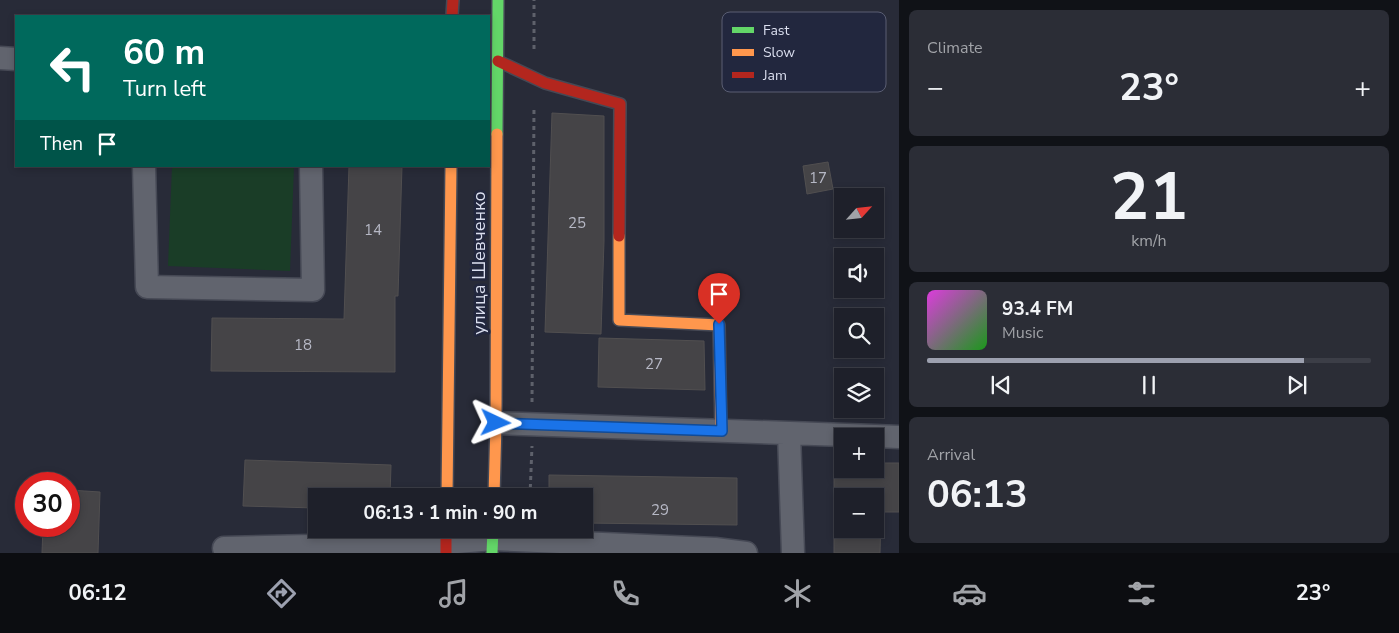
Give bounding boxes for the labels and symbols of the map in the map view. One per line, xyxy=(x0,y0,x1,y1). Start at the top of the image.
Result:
legend xyxy=(722,12,886,92)
text: Fast xyxy=(763,21,789,40)
text: Slow xyxy=(763,43,795,62)
text: Jam xyxy=(762,66,787,85)
house number: 17 xyxy=(809,168,827,188)
north arrow xyxy=(834,188,884,238)
street label: улица Шевченко xyxy=(467,191,491,335)
house number: 25 xyxy=(568,213,586,233)
house number: 14 xyxy=(364,220,382,240)
pin xyxy=(698,273,740,324)
house number: 18 xyxy=(294,335,312,355)
house number: 27 xyxy=(645,354,663,374)
position arrow xyxy=(469,396,521,448)
speed limit sign: 30 xyxy=(15,472,80,537)
house number: 29 xyxy=(651,500,669,520)

